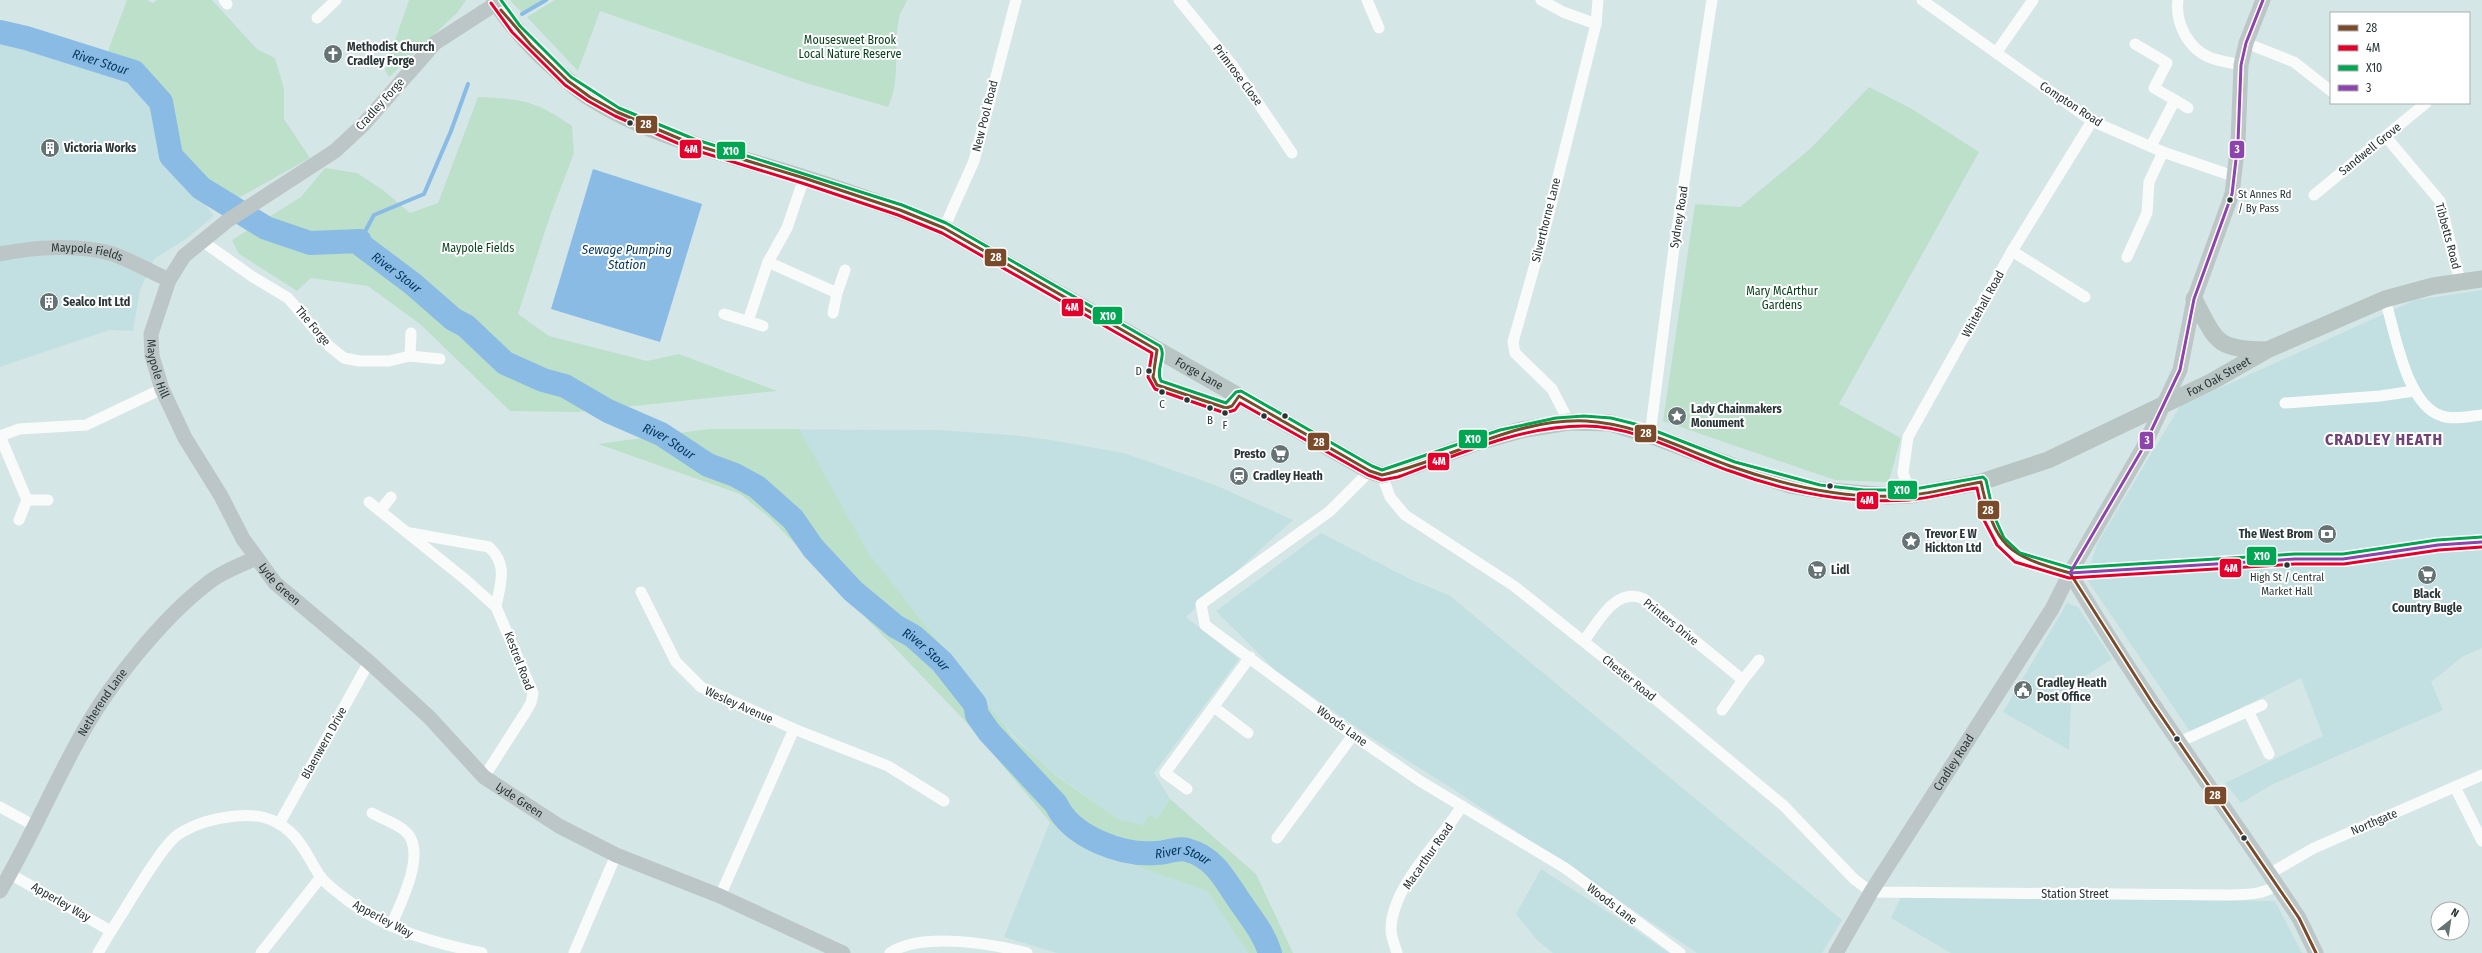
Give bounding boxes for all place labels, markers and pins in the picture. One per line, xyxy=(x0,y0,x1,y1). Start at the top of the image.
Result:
place label: Methodist Church Cradley Forge xyxy=(347,40,435,68)
church icon: Methodist Church Cradley Forge xyxy=(322,43,344,65)
unlabelled marker xyxy=(625,118,635,128)
building icon: Victoria Works xyxy=(39,137,61,159)
place label: Victoria Works xyxy=(63,141,137,155)
place label: St Annes Rd / By Pass xyxy=(2238,188,2291,215)
marker: St Annes Rd / By Pass xyxy=(2225,195,2235,205)
building icon: Sealco Int Ltd xyxy=(38,291,60,313)
place label: Sealco Int Ltd xyxy=(63,295,130,309)
place label: D xyxy=(1136,365,1142,378)
marker: D xyxy=(1144,366,1154,376)
marker: C xyxy=(1157,387,1167,397)
unlabelled marker xyxy=(1182,395,1192,405)
place label: C xyxy=(1159,398,1165,411)
place label: Lady Chainmakers Monument xyxy=(1691,402,1782,430)
marker: B xyxy=(1205,403,1215,413)
place icon: Lady Chainmakers Monument xyxy=(1666,405,1688,427)
marker: F xyxy=(1220,408,1230,418)
unlabelled marker xyxy=(1259,411,1269,421)
unlabelled marker xyxy=(1280,411,1290,421)
place label: B xyxy=(1207,414,1213,427)
place label: F xyxy=(1223,419,1228,432)
supermarket icon: Presto xyxy=(1269,443,1291,465)
place label: Presto xyxy=(1234,447,1267,461)
station icon: Cradley Heath xyxy=(1228,465,1250,487)
place label: Cradley Heath xyxy=(1253,469,1323,483)
unlabelled marker xyxy=(1825,481,1835,491)
bank icon: The West Brom xyxy=(2316,523,2338,545)
place label: Trevor E W Hickton Ltd xyxy=(1925,527,1982,555)
place label: The West Brom xyxy=(2239,527,2313,541)
place icon: Trevor E W Hickton Ltd xyxy=(1900,530,1922,552)
supermarket icon: Lidl xyxy=(1806,559,1828,581)
marker: High St / Central Market Hall xyxy=(2282,560,2292,570)
place label: Lidl xyxy=(1831,563,1850,577)
supermarket icon: Black Country Bugle xyxy=(2416,564,2438,586)
place label: High St / Central Market Hall xyxy=(2250,571,2324,598)
place label: Black Country Bugle xyxy=(2392,587,2462,615)
place label: Cradley Heath Post Office xyxy=(2037,676,2107,704)
public building icon: Cradley Heath Post Office xyxy=(2012,679,2034,701)
unlabelled marker xyxy=(2172,734,2182,744)
unlabelled marker xyxy=(2239,833,2249,843)

